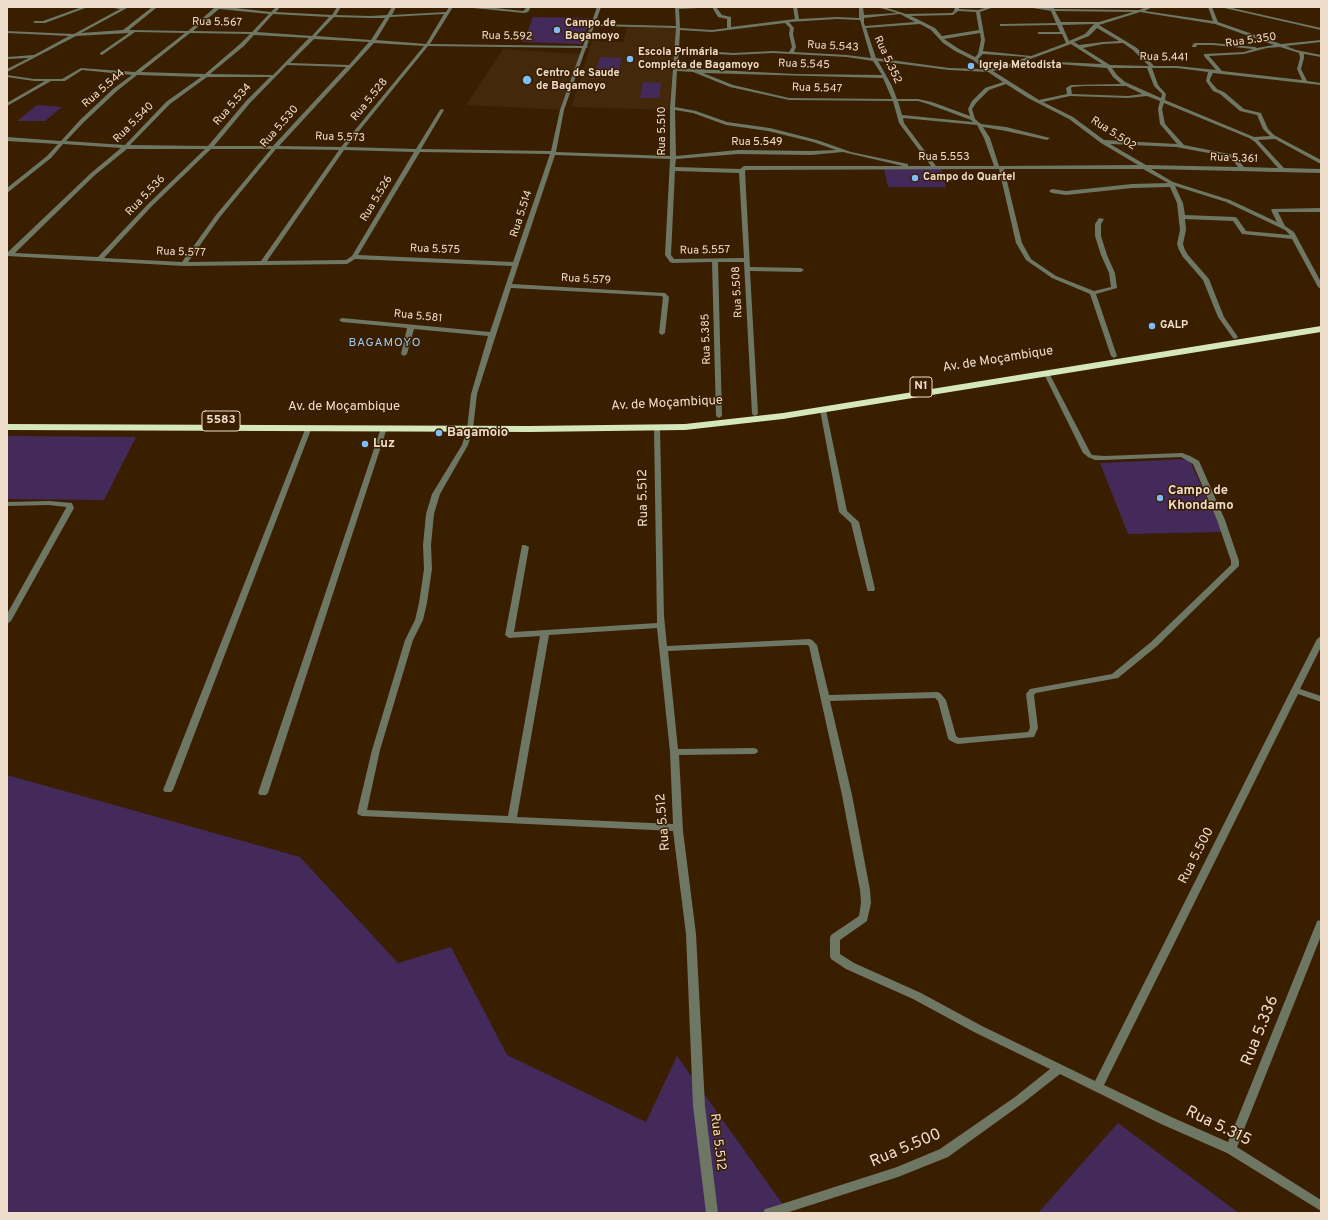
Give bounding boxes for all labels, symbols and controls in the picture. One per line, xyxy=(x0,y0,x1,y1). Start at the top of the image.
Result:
street label: Rua 5.567 xyxy=(192,16,242,30)
place label: Campo de Bagamoyo xyxy=(565,17,620,43)
marker: Campo de Bagamoyo xyxy=(552,25,562,35)
street label: Rua 5.592 xyxy=(481,30,533,44)
street label: Rua 5.350 xyxy=(1225,31,1277,51)
street label: Rua 5.352 xyxy=(870,34,904,86)
street label: Rua 5.543 xyxy=(807,39,859,55)
place label: Escola Primária Completa de Bagamoyo xyxy=(638,46,759,72)
street label: Rua 5.441 xyxy=(1139,51,1189,65)
marker: Escola Primária Completa de Bagamoyo xyxy=(625,54,635,64)
street label: Rua 5.545 xyxy=(778,57,830,73)
place label: Igreja Metodista xyxy=(979,59,1062,73)
marker: Igreja Metodista xyxy=(966,61,976,71)
street label: Rua 5.544 xyxy=(80,67,128,111)
place label: Centro de Saude de Bagamoyo xyxy=(536,67,620,93)
marker: Centro de Saude de Bagamoyo xyxy=(521,74,533,86)
street label: Rua 5.528 xyxy=(349,76,391,124)
street label: Rua 5.534 xyxy=(211,81,255,129)
street label: Rua 5.547 xyxy=(791,82,843,96)
street label: Rua 5.540 xyxy=(111,100,157,146)
street label: Rua 5.530 xyxy=(258,103,302,151)
street label: Rua 5.510 xyxy=(656,106,670,156)
street label: Rua 5.502 xyxy=(1088,114,1138,154)
street label: Rua 5.573 xyxy=(315,131,365,145)
street label: Rua 5.549 xyxy=(731,136,783,150)
street label: Rua 5.553 xyxy=(918,151,970,165)
street label: Rua 5.361 xyxy=(1210,152,1258,166)
place label: Campo do Quartel xyxy=(923,171,1016,185)
street label: Rua 5.536 xyxy=(123,173,169,219)
marker: Campo do Quartel xyxy=(910,173,920,183)
street label: Rua 5.526 xyxy=(358,174,396,224)
street label: Rua 5.514 xyxy=(508,189,536,239)
street label: Rua 5.575 xyxy=(410,243,460,257)
street label: Rua 5.557 xyxy=(680,244,730,258)
street label: Rua 5.577 xyxy=(156,246,206,260)
street label: Rua 5.508 xyxy=(730,266,746,318)
street label: Rua 5.579 xyxy=(561,272,611,288)
street label: Rua 5.581 xyxy=(393,308,443,326)
street label: Rua 5.385 xyxy=(700,313,714,365)
place label: GALP xyxy=(1160,319,1188,333)
marker: GALP xyxy=(1147,321,1157,331)
district label: BAGAMOYO xyxy=(348,337,422,351)
street label: Av. de Moçambique xyxy=(942,344,1054,376)
road number: N1 xyxy=(910,377,932,397)
street label: Av. de Moçambique xyxy=(611,393,723,415)
street label: Av. de Moçambique xyxy=(288,399,400,415)
road number: 5583 xyxy=(202,411,240,431)
place label: Bagamoio xyxy=(447,425,508,441)
marker: Bagamoio xyxy=(434,428,444,438)
place label: Luz xyxy=(373,436,395,452)
marker: Luz xyxy=(360,439,370,449)
street label: Rua 5.512 xyxy=(636,469,652,527)
place label: Campo de Khondamo xyxy=(1168,483,1234,514)
marker: Campo de Khondamo xyxy=(1155,493,1165,503)
street label: Rua 5.512 xyxy=(654,793,674,851)
street label: Rua 5.500 xyxy=(1176,825,1218,887)
street label: Rua 5.336 xyxy=(1238,993,1284,1069)
street label: Rua 5.315 xyxy=(1182,1103,1254,1151)
street label: Rua 5.512 xyxy=(706,1112,728,1172)
street label: Rua 5.500 xyxy=(867,1125,945,1173)

